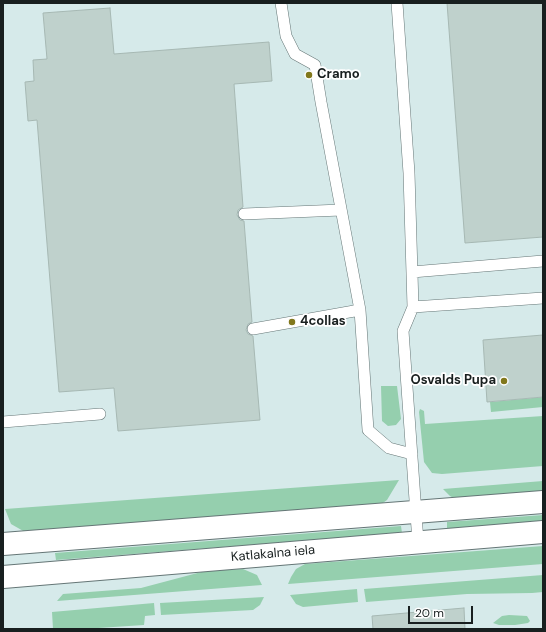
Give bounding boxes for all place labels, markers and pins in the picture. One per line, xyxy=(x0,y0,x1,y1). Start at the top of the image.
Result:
place label: Cramo xyxy=(317,67,360,83)
marker: Cramo xyxy=(304,70,314,80)
place label: 4collas xyxy=(300,314,346,330)
marker: 4collas xyxy=(287,317,297,327)
place label: Osvalds Pupa xyxy=(411,373,496,389)
marker: Osvalds Pupa xyxy=(499,376,509,386)

